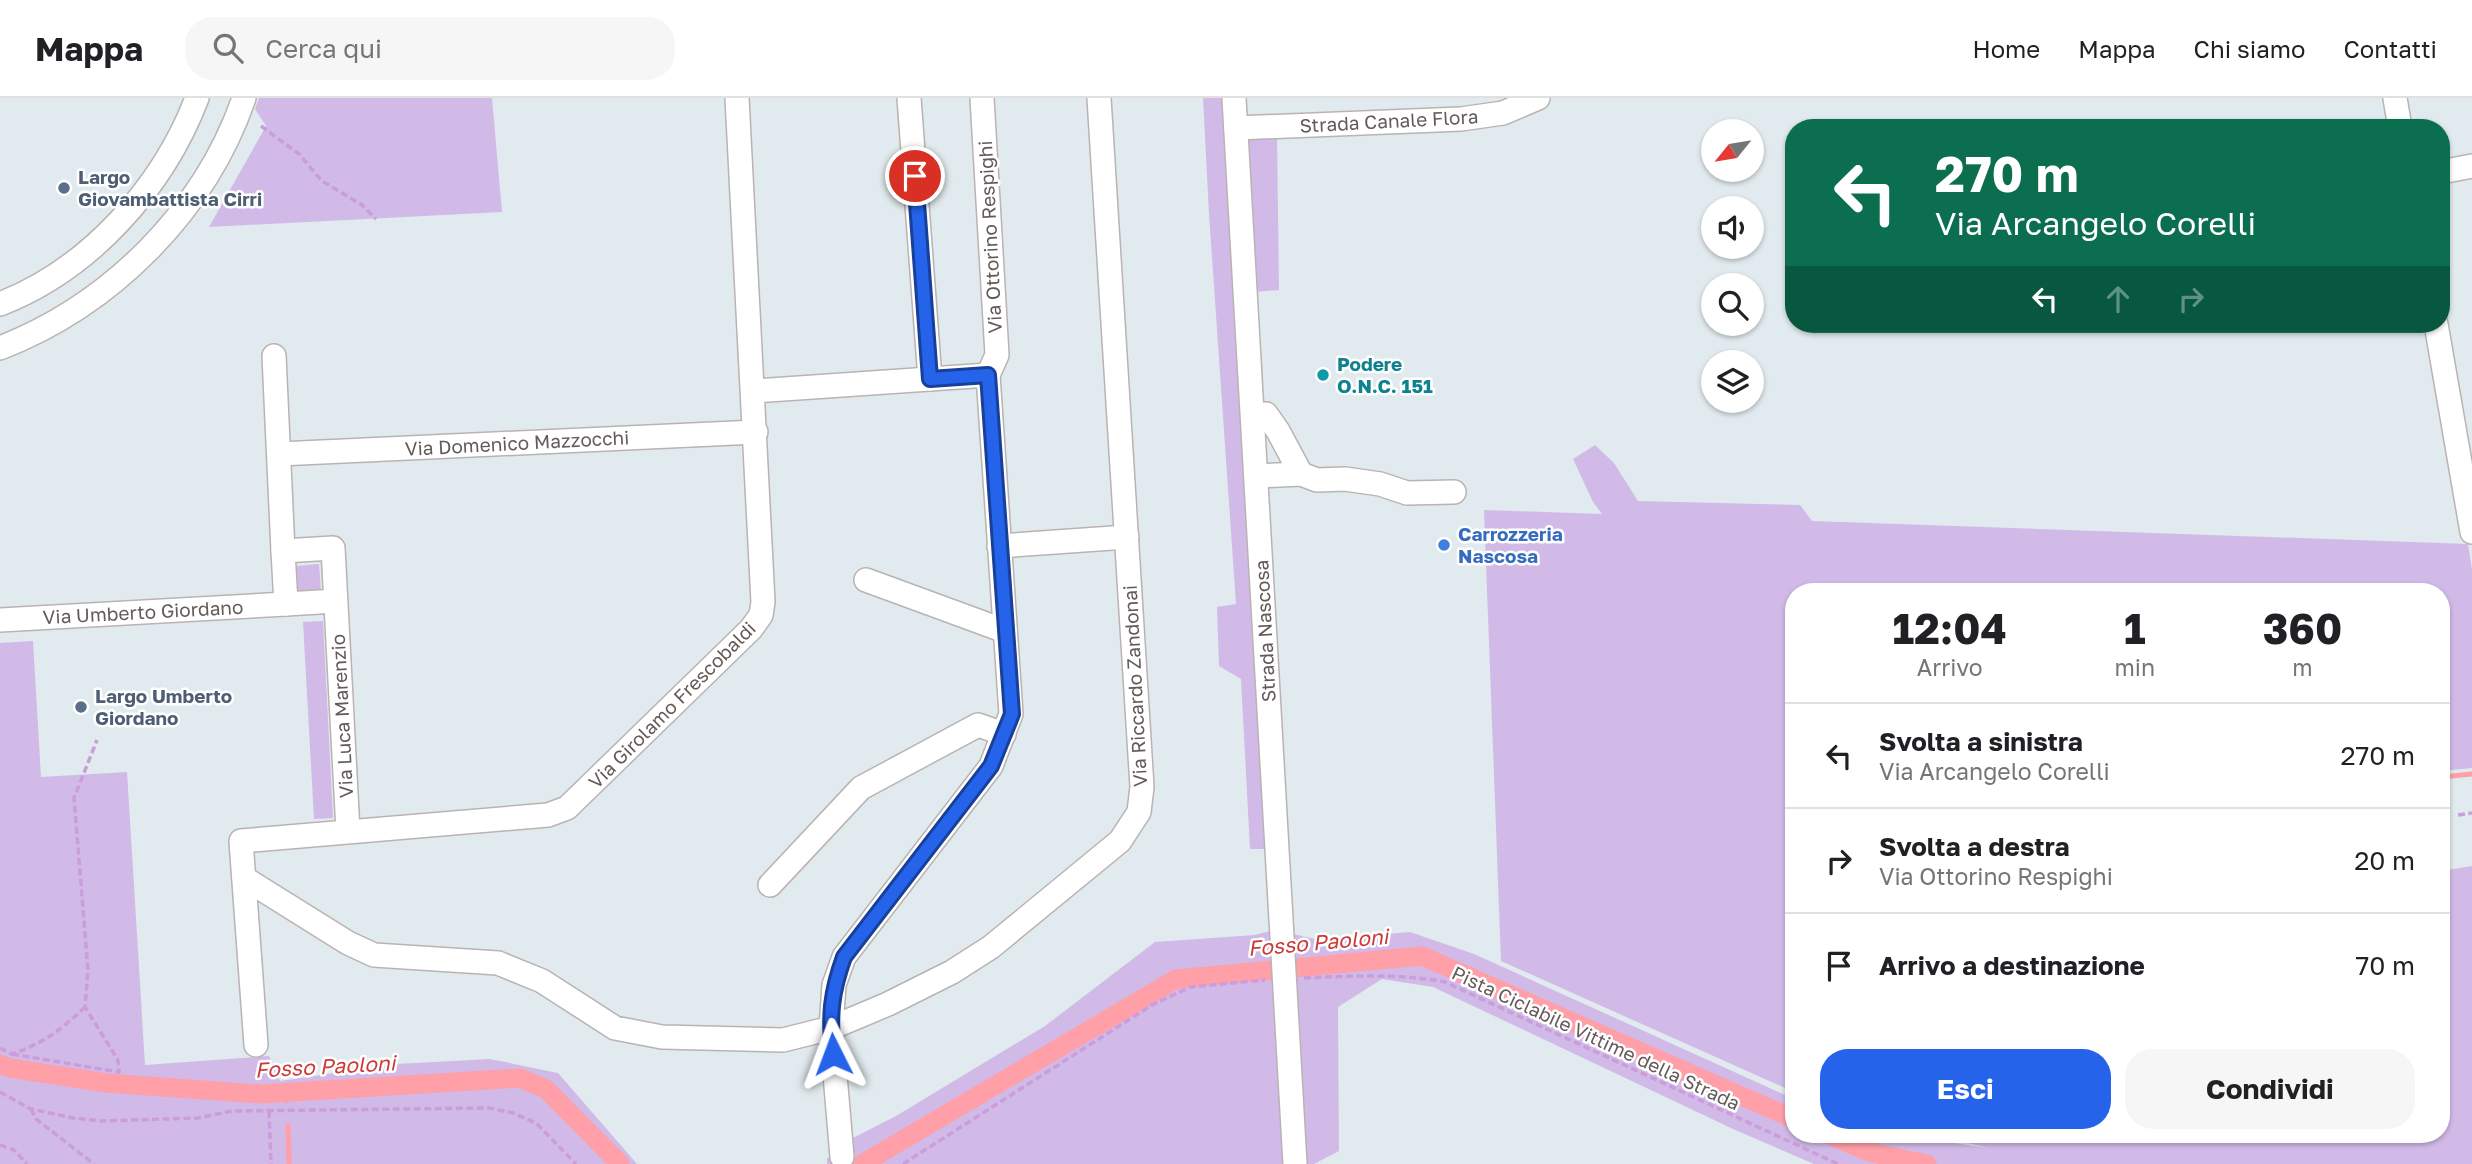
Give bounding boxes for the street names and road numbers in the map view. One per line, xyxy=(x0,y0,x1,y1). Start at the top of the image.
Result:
street label: Strada Canale Flora xyxy=(1299,104,1479,137)
street label: Via Ottorino Respighi xyxy=(973,140,1006,334)
street label: Via Domenico Mazzocchi xyxy=(404,425,630,460)
street label: Strada Nascosa xyxy=(1249,559,1280,703)
street label: Via Riccardo Zandonai xyxy=(1118,584,1151,788)
street label: Via Umberto Giordano xyxy=(42,595,244,628)
street label: Via Girolamo Frescobaldi xyxy=(583,616,760,793)
street label: Via Luca Marenzio xyxy=(326,633,357,799)
street label: Pista Ciclabile Vittime della Strada xyxy=(1449,961,1744,1115)

